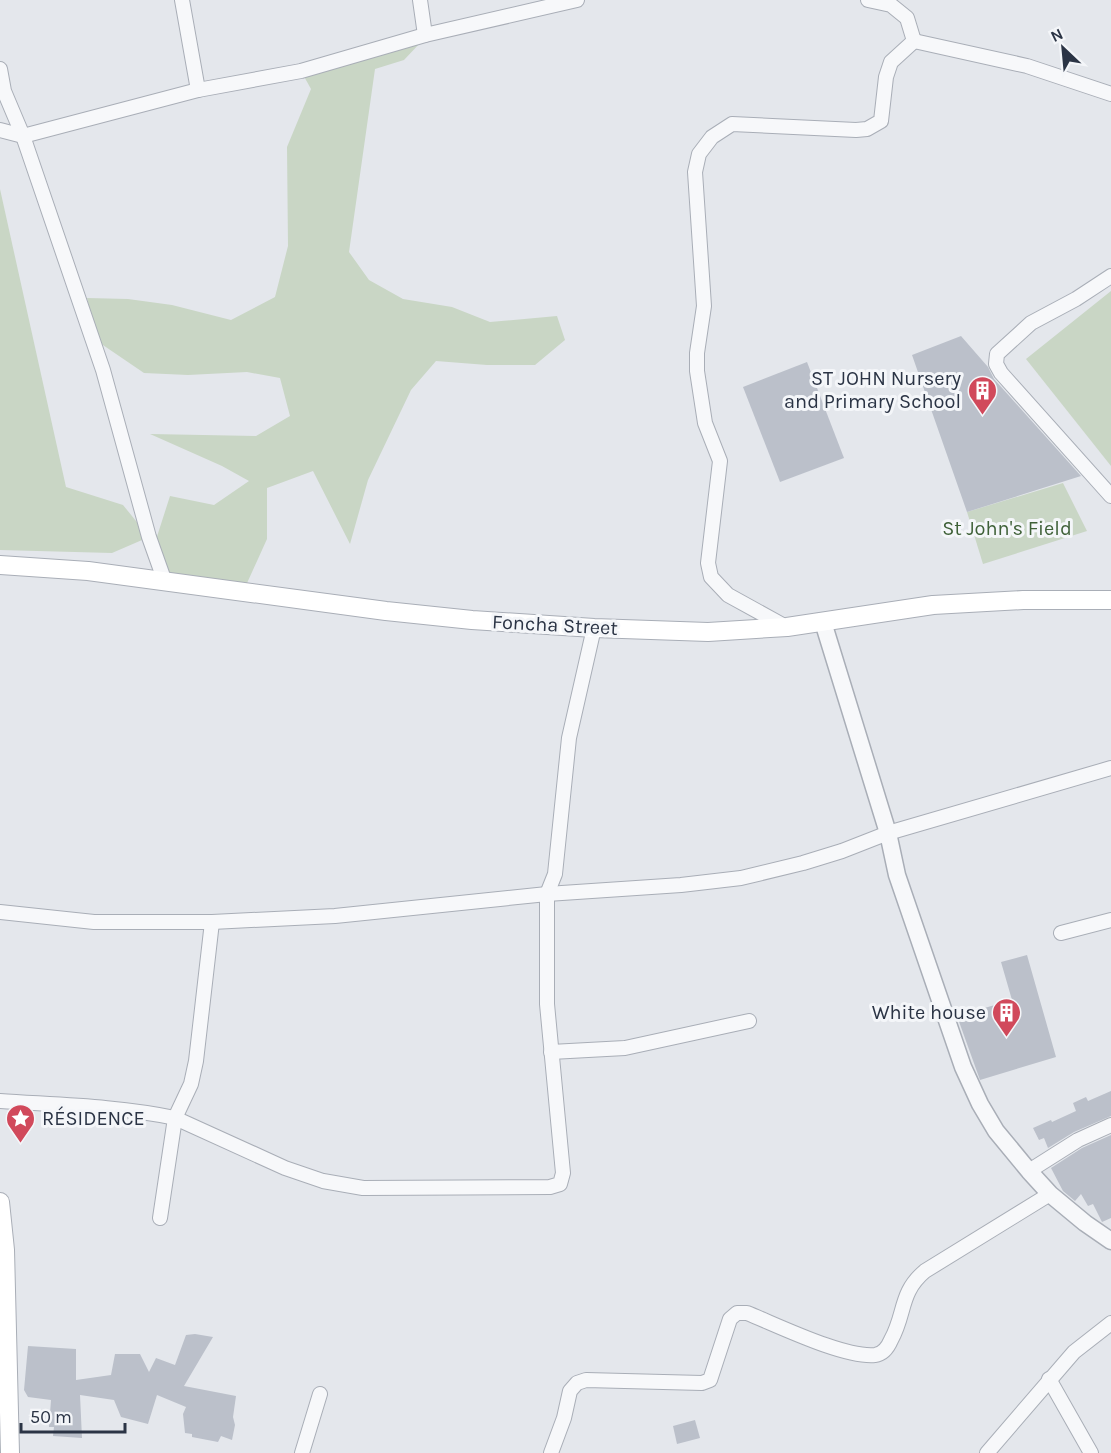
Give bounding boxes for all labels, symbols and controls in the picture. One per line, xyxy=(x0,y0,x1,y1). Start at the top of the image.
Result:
north arrow xyxy=(1033,18,1093,78)
text: N xyxy=(1047,24,1066,46)
place label: ST JOHN Nursery and Primary School xyxy=(784,367,961,413)
building icon: ST JOHN Nursery and Primary School xyxy=(966,374,998,416)
park label: St John's Field xyxy=(942,517,1072,540)
street label: Foncha Street xyxy=(491,610,619,640)
building icon: White house xyxy=(991,996,1023,1038)
place label: White house xyxy=(872,1001,986,1024)
place icon: RÉSIDENCE xyxy=(5,1102,37,1144)
place label: RÉSIDENCE xyxy=(42,1106,145,1130)
scale bar xyxy=(21,1396,124,1434)
text: 50 m xyxy=(30,1406,72,1428)

